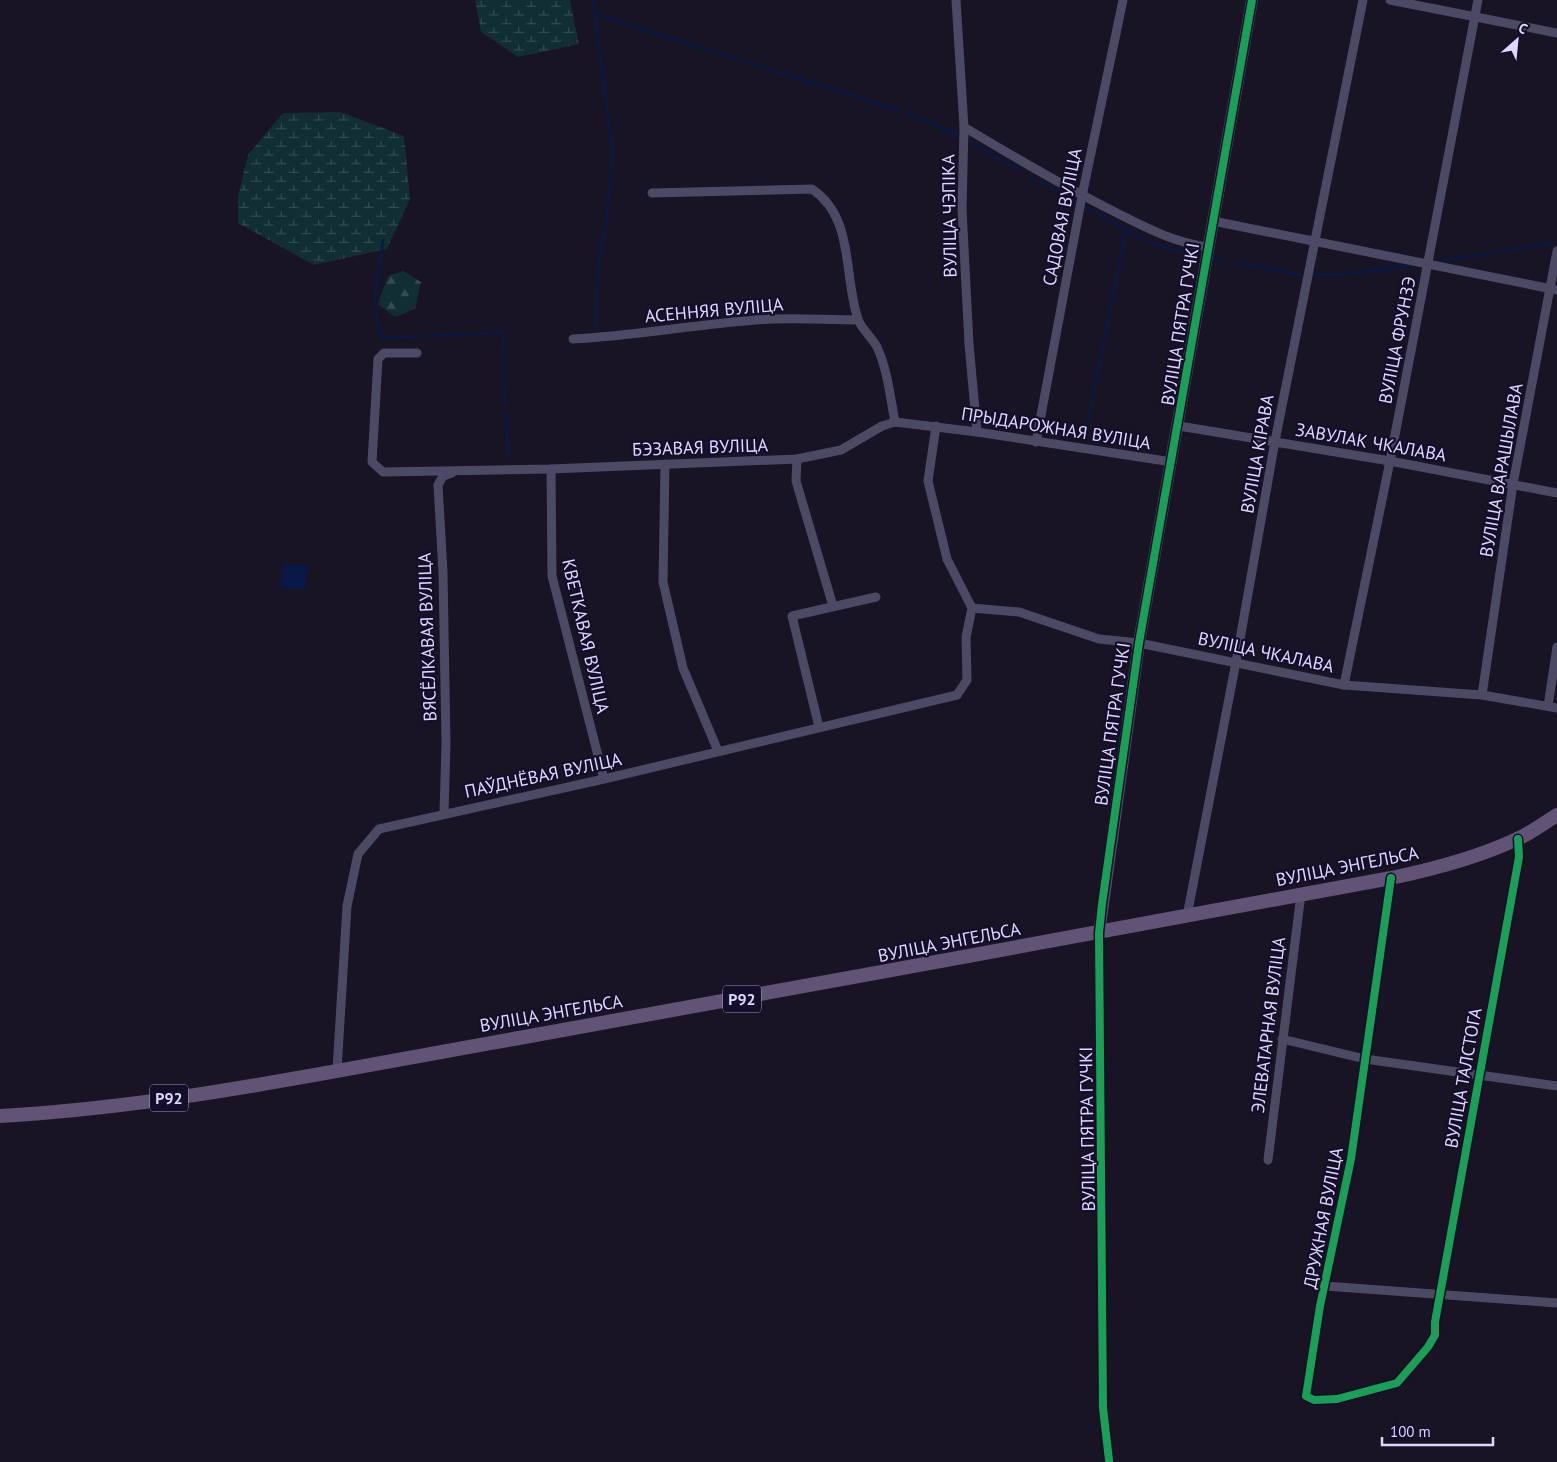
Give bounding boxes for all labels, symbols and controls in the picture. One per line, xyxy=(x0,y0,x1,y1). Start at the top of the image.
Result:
north arrow xyxy=(1492,15,1542,65)
text: С xyxy=(1515,19,1531,38)
street label: САДОВАЯ ВУЛІЦА xyxy=(1037,146,1087,288)
street label: ВУЛІЦА ЧЭПІКА xyxy=(936,154,962,278)
street label: ВУЛІЦА ПЯТРА ГУЧКІ xyxy=(1156,241,1204,407)
street label: ВУЛІЦА ФРУНЗЭ xyxy=(1373,274,1421,406)
street label: АСЕННЯЯ ВУЛІЦА xyxy=(644,292,785,328)
street label: ВУЛІЦА ВАРАШЫЛАВА xyxy=(1474,381,1528,559)
street label: ВУЛІЦА КІРАВА xyxy=(1235,392,1279,515)
street label: ПРЫДАРОЖНАЯ ВУЛІЦА xyxy=(960,402,1153,454)
street label: ЗАВУЛАК ЧКАЛАВА xyxy=(1294,417,1449,467)
street label: БЭЗАВАЯ ВУЛІЦА xyxy=(632,433,769,461)
street label: ВЯСЁЛКАВАЯ ВУЛІЦА xyxy=(413,552,441,722)
street label: КВЕТКАВАЯ ВУЛІЦА xyxy=(557,556,615,716)
street label: ВУЛІЦА ЧКАЛАВА xyxy=(1196,626,1337,678)
street label: ВУЛІЦА ПЯТРА ГУЧКІ xyxy=(1089,641,1135,807)
street label: ПАЎДНЁВАЯ ВУЛІЦА xyxy=(462,747,624,803)
street label: ВУЛІЦА ЭНГЕЛЬСА xyxy=(1274,841,1421,891)
street label: ВУЛІЦА ЭНГЕЛЬСА xyxy=(876,917,1023,967)
street label: ЭЛЕВАТАРНАЯ ВУЛІЦА xyxy=(1246,935,1290,1114)
road number: Р92 xyxy=(723,986,761,1012)
street label: ВУЛІЦА ЭНГЕЛЬСА xyxy=(478,989,625,1037)
street label: ВУЛІЦА ТАЛСТОГА xyxy=(1439,1006,1487,1150)
street label: ВУЛІЦА ПЯТРА ГУЧКІ xyxy=(1074,1047,1100,1211)
road number: Р92 xyxy=(150,1084,188,1112)
street label: ДРУЖНАЯ ВУЛІЦА xyxy=(1298,1145,1348,1290)
scale bar xyxy=(1382,1414,1493,1446)
text: 100 m xyxy=(1390,1422,1431,1441)

